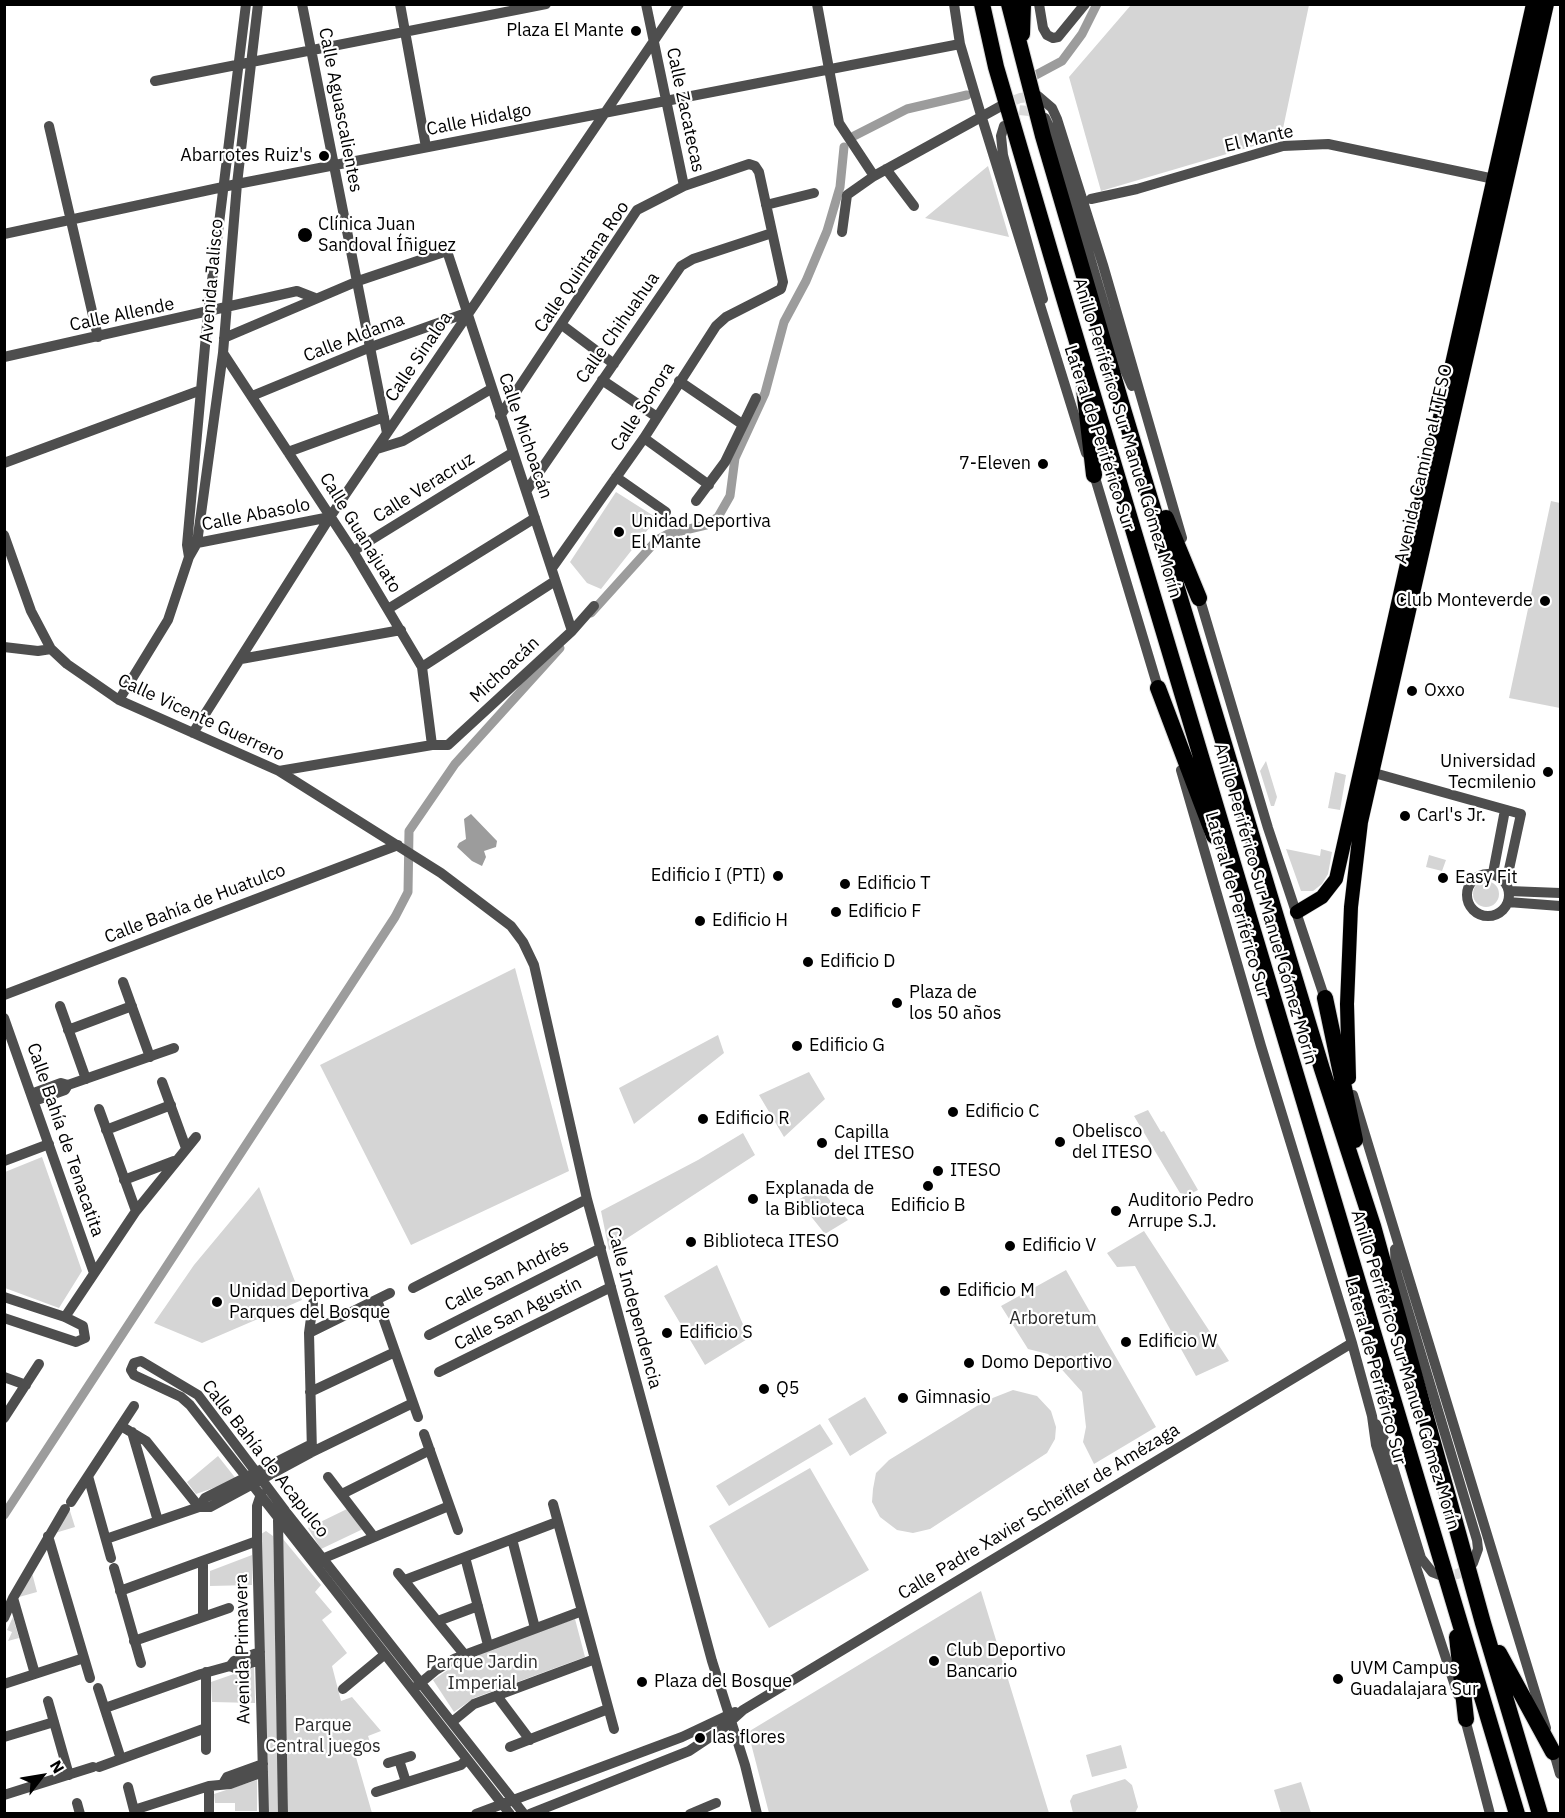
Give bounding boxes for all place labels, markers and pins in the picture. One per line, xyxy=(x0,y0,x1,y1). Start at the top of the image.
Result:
place label: Plaza El Mante xyxy=(506,20,624,42)
marker: Plaza El Mante xyxy=(629,24,643,38)
place label: Abarrotes Ruiz's xyxy=(180,145,312,167)
marker: Abarrotes Ruiz's xyxy=(317,149,331,163)
place label: Clínica Juan Sandoval Íñiguez xyxy=(318,214,456,256)
marker: Clínica Juan Sandoval Íñiguez xyxy=(296,226,314,244)
place label: 7-Eleven xyxy=(959,453,1031,475)
marker: 7-Eleven xyxy=(1036,457,1050,471)
place label: Unidad Deportiva El Mante xyxy=(631,511,771,554)
marker: Unidad Deportiva El Mante xyxy=(612,525,626,539)
place label: Club Monteverde xyxy=(1396,590,1533,612)
marker: Club Monteverde xyxy=(1538,594,1552,608)
place label: Oxxo xyxy=(1424,680,1465,702)
marker: Oxxo xyxy=(1405,684,1419,698)
place label: Universidad Tecmilenio xyxy=(1440,751,1536,794)
marker: Universidad Tecmilenio xyxy=(1541,765,1555,779)
place label: Carl's Jr. xyxy=(1417,805,1486,827)
marker: Carl's Jr. xyxy=(1398,809,1412,823)
place label: Edificio I (PTI) xyxy=(651,865,766,887)
place label: Easy Fit xyxy=(1455,867,1518,889)
marker: Edificio I (PTI) xyxy=(771,869,785,883)
marker: Easy Fit xyxy=(1436,871,1450,885)
place label: Edificio T xyxy=(857,873,931,895)
marker: Edificio T xyxy=(838,877,852,891)
place label: Edificio F xyxy=(848,901,921,923)
marker: Edificio F xyxy=(829,905,843,919)
place label: Edificio H xyxy=(712,910,788,932)
marker: Edificio H xyxy=(693,914,707,928)
place label: Edificio D xyxy=(820,951,895,973)
marker: Edificio D xyxy=(801,955,815,969)
place label: Plaza de los 50 años xyxy=(909,982,1002,1024)
marker: Plaza de los 50 años xyxy=(890,996,904,1010)
place label: Edificio G xyxy=(809,1035,885,1057)
marker: Edificio G xyxy=(790,1039,804,1053)
place label: Edificio C xyxy=(965,1101,1040,1123)
marker: Edificio C xyxy=(946,1105,960,1119)
place label: Edificio R xyxy=(715,1108,790,1130)
marker: Edificio R xyxy=(696,1112,710,1126)
place label: Obelisco del ITESO xyxy=(1072,1121,1153,1164)
place label: Capilla del ITESO xyxy=(834,1122,915,1164)
marker: Obelisco del ITESO xyxy=(1053,1135,1067,1149)
marker: Capilla del ITESO xyxy=(815,1136,829,1150)
place label: ITESO xyxy=(950,1160,1001,1182)
marker: ITESO xyxy=(931,1164,945,1178)
place label: Explanada de la Biblioteca xyxy=(765,1178,874,1220)
marker: Edificio B xyxy=(921,1179,935,1193)
place label: Auditorio Pedro Arrupe S.J. xyxy=(1128,1190,1254,1232)
marker: Explanada de la Biblioteca xyxy=(746,1192,760,1206)
place label: Edificio B xyxy=(890,1195,966,1217)
marker: Auditorio Pedro Arrupe S.J. xyxy=(1109,1204,1123,1218)
place label: Biblioteca ITESO xyxy=(703,1231,839,1253)
marker: Biblioteca ITESO xyxy=(684,1235,698,1249)
place label: Edificio V xyxy=(1022,1235,1096,1257)
marker: Edificio V xyxy=(1003,1239,1017,1253)
place label: Edificio M xyxy=(957,1280,1035,1302)
place label: Unidad Deportiva Parques del Bosque xyxy=(229,1281,390,1324)
marker: Edificio M xyxy=(938,1284,952,1298)
marker: Unidad Deportiva Parques del Bosque xyxy=(210,1295,224,1309)
place label: Edificio S xyxy=(679,1322,753,1344)
marker: Edificio S xyxy=(660,1326,674,1340)
place label: Edificio W xyxy=(1138,1331,1217,1353)
marker: Edificio W xyxy=(1119,1335,1133,1349)
place label: Domo Deportivo xyxy=(981,1352,1112,1374)
marker: Domo Deportivo xyxy=(962,1356,976,1370)
place label: Q5 xyxy=(776,1378,800,1400)
marker: Q5 xyxy=(757,1382,771,1396)
place label: Gimnasio xyxy=(915,1387,991,1409)
marker: Gimnasio xyxy=(896,1391,910,1405)
place label: Club Deportivo Bancario xyxy=(946,1640,1066,1682)
marker: Club Deportivo Bancario xyxy=(927,1654,941,1668)
place label: UVM Campus Guadalajara Sur xyxy=(1350,1658,1479,1700)
place label: Plaza del Bosque xyxy=(654,1671,792,1693)
marker: UVM Campus Guadalajara Sur xyxy=(1331,1672,1345,1686)
marker: Plaza del Bosque xyxy=(635,1675,649,1689)
place label: las flores xyxy=(712,1727,785,1749)
marker: las flores xyxy=(693,1731,707,1745)

